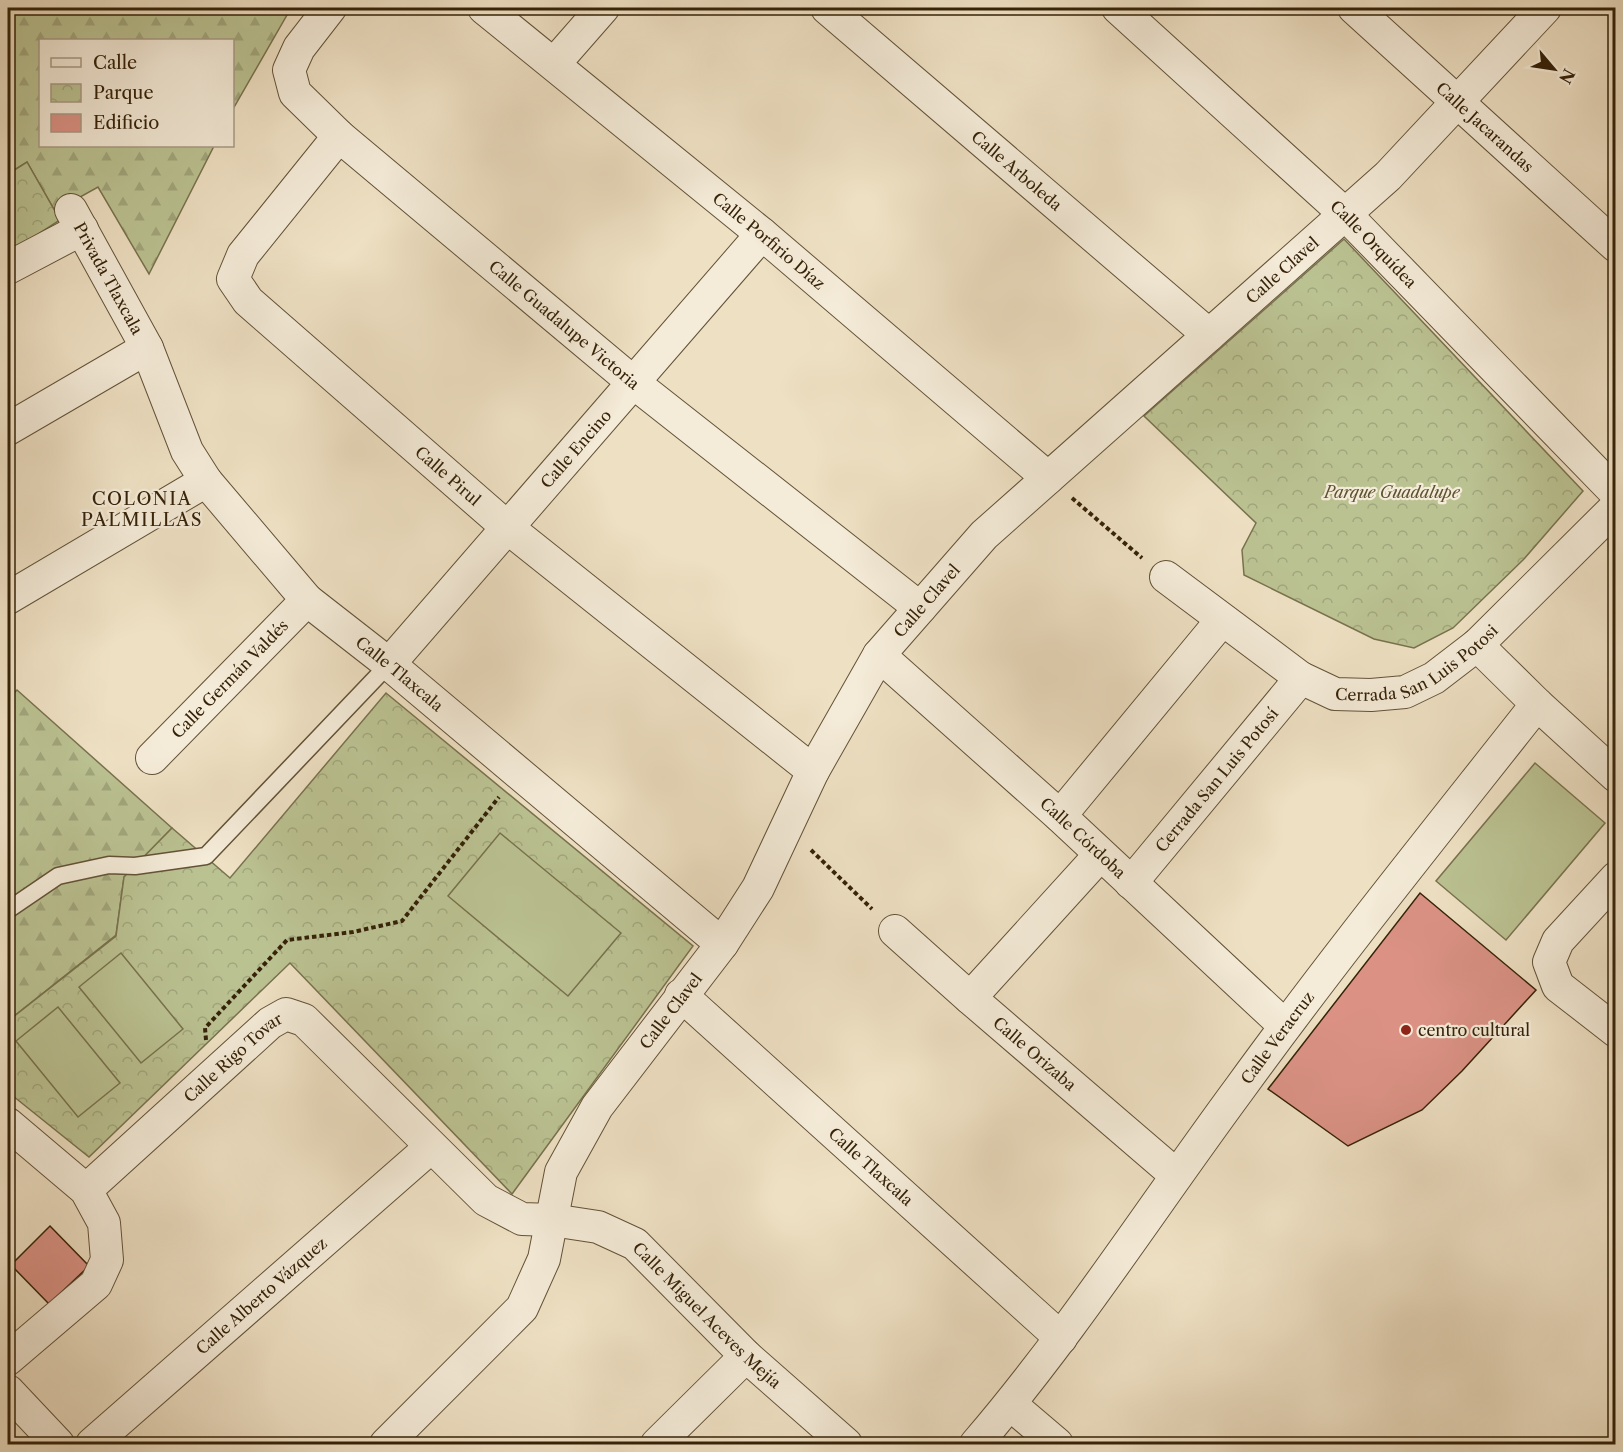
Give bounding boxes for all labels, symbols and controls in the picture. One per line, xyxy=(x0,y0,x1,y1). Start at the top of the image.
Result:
legend xyxy=(39,39,234,147)
north arrow xyxy=(1524,39,1584,99)
text: Calle xyxy=(93,52,137,74)
text: N xyxy=(1555,65,1579,87)
street label: Calle Jacarandas xyxy=(1432,78,1538,176)
text: Parque xyxy=(93,82,154,104)
text: Edificio xyxy=(93,112,159,134)
street label: Calle Arboleda xyxy=(968,126,1067,215)
street label: Calle Porfirio Díaz xyxy=(709,188,829,294)
street label: Calle Orquídea xyxy=(1326,196,1422,292)
street label: Privada Tlaxcala xyxy=(70,219,148,338)
street label: Calle Clavel xyxy=(1242,232,1323,308)
street label: Calle Guadalupe Victoria xyxy=(485,256,644,394)
street label: Calle Encino xyxy=(536,405,615,492)
street label: Calle Pirul xyxy=(411,442,485,510)
park label: Parque Guadalupe xyxy=(1322,482,1461,502)
district label: COLONIA PALMILLAS xyxy=(81,488,203,531)
street label: Calle Clavel xyxy=(889,560,964,641)
street label: Calle Germán Valdés xyxy=(167,615,292,742)
street label: Cerrada San Luis Potosi xyxy=(1335,620,1502,705)
street label: Calle Tlaxcala xyxy=(352,632,448,716)
street label: Cerrada San Luis Potosí xyxy=(1151,704,1282,856)
street label: Calle Córdoba xyxy=(1036,793,1131,883)
street label: Calle Clavel xyxy=(635,969,706,1053)
street label: Calle Veracruz xyxy=(1236,987,1318,1088)
street label: Calle Rigo Tovar xyxy=(179,1008,286,1106)
street label: Calle Orizaba xyxy=(989,1012,1081,1095)
place label: centro cultural xyxy=(1418,1020,1530,1040)
marker: centro cultural xyxy=(1399,1023,1413,1037)
street label: Calle Tlaxcala xyxy=(824,1123,918,1210)
street label: Calle Alberto Vázquez xyxy=(192,1233,331,1358)
street label: Calle Miguel Aceves Mejía xyxy=(629,1238,786,1393)

